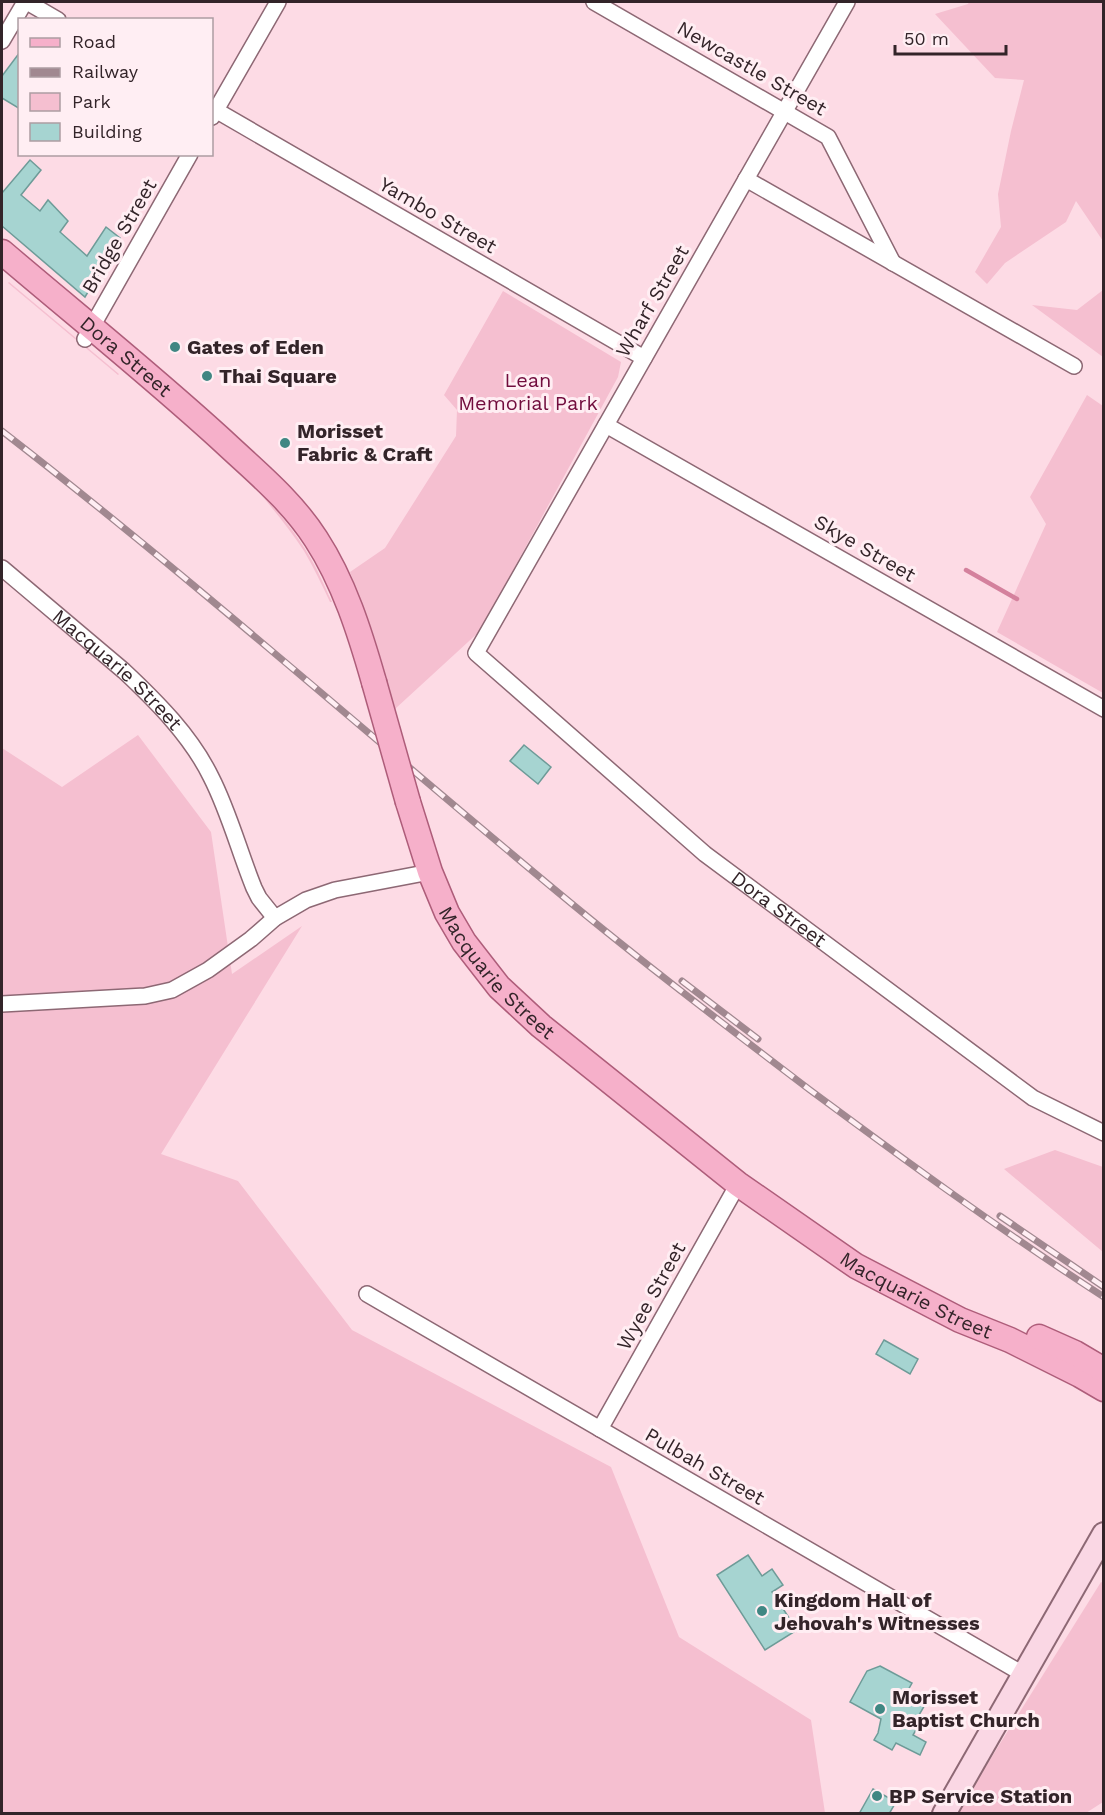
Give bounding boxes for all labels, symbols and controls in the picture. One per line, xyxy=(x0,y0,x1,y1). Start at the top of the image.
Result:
street label: Newcastle Street xyxy=(673,16,831,121)
legend xyxy=(18,18,213,156)
scale bar xyxy=(895,18,1006,56)
text: 50 m xyxy=(904,28,949,49)
text: Road xyxy=(72,31,116,52)
text: Railway xyxy=(72,61,139,82)
text: Park xyxy=(72,91,111,112)
text: Building xyxy=(72,121,142,142)
street label: Yambo Street xyxy=(375,172,502,259)
street label: Bridge Street xyxy=(77,174,162,298)
street label: Wharf Street xyxy=(610,240,694,361)
street label: Dora Street xyxy=(75,311,177,402)
place label: Gates of Eden xyxy=(187,335,324,359)
marker: Gates of Eden xyxy=(168,340,182,354)
place label: Thai Square xyxy=(219,364,337,388)
park label: Lean Memorial Park xyxy=(458,368,598,415)
marker: Thai Square xyxy=(200,369,214,383)
place label: Morisset Fabric & Craft xyxy=(297,419,433,466)
marker: Morisset Fabric & Craft xyxy=(278,436,292,450)
street label: Skye Street xyxy=(810,509,920,587)
street label: Macquarie Street xyxy=(48,604,188,735)
street label: Dora Street xyxy=(727,866,832,952)
street label: Macquarie Street xyxy=(434,902,560,1045)
street label: Wyee Street xyxy=(612,1237,691,1354)
street label: Macquarie Street xyxy=(835,1247,996,1344)
street label: Pulbah Street xyxy=(641,1422,770,1510)
place label: Kingdom Hall of Jehovah's Witnesses xyxy=(774,1588,980,1635)
marker: Kingdom Hall of Jehovah's Witnesses xyxy=(755,1604,769,1618)
place label: Morisset Baptist Church xyxy=(892,1685,1040,1732)
marker: Morisset Baptist Church xyxy=(873,1702,887,1716)
place label: BP Service Station xyxy=(889,1784,1072,1808)
marker: BP Service Station xyxy=(870,1789,884,1803)

